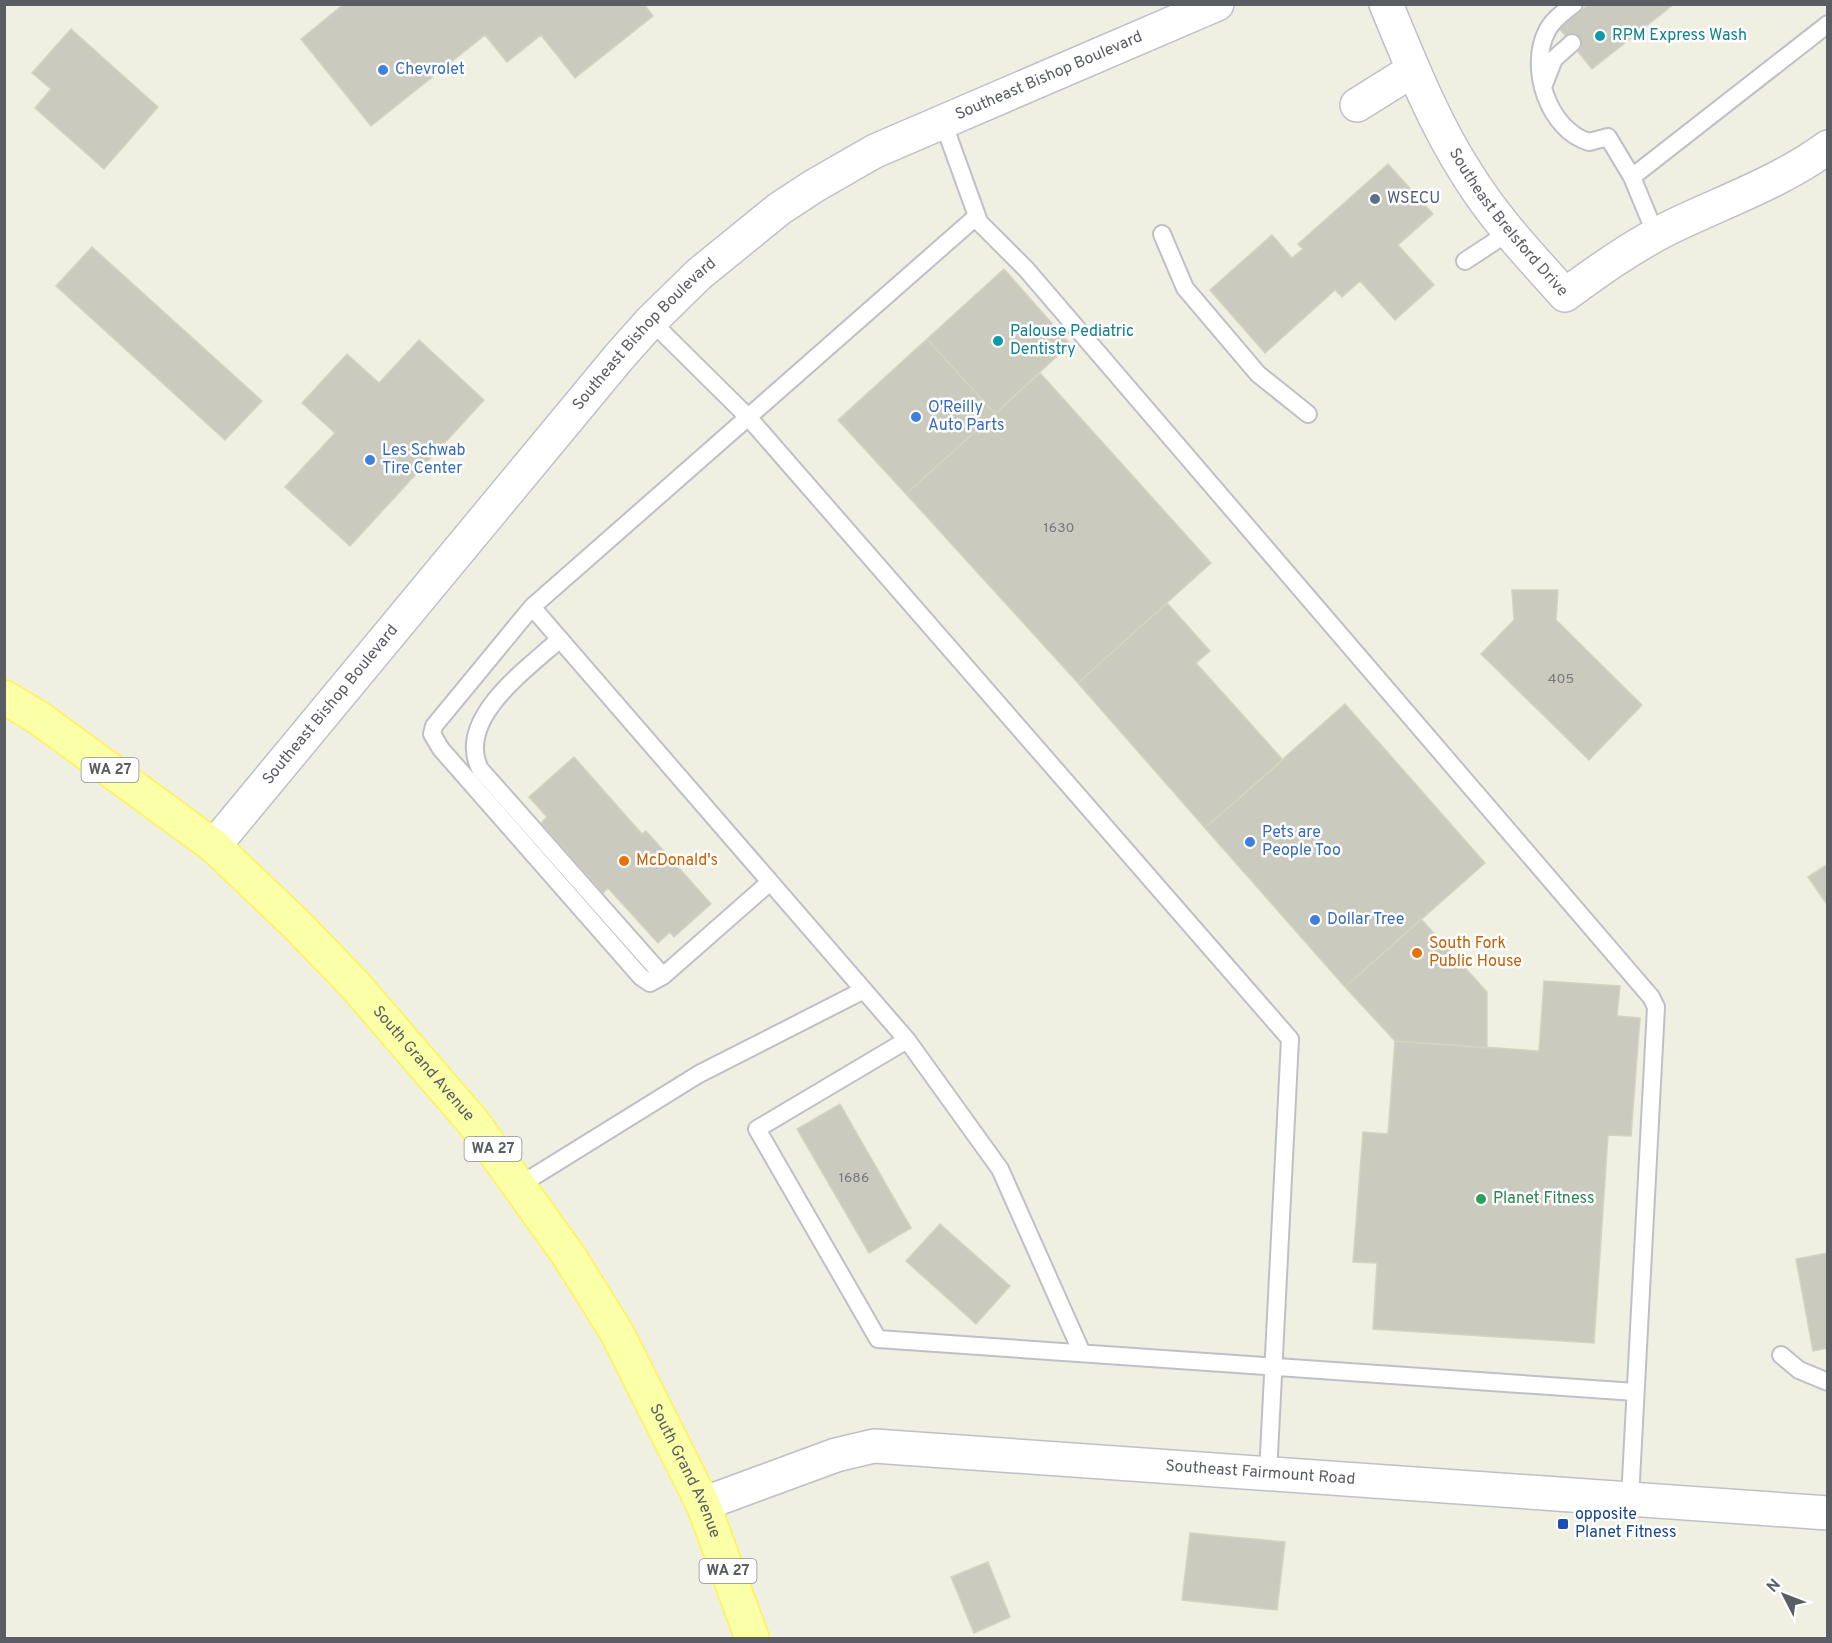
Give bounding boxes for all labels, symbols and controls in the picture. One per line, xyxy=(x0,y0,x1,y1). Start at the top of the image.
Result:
place label: RPM Express Wash xyxy=(1612,26,1747,46)
street label: Southeast Bishop Boulevard xyxy=(952,27,1146,125)
marker: RPM Express Wash xyxy=(1593,29,1607,43)
place label: Chevrolet xyxy=(395,60,465,80)
marker: Chevrolet xyxy=(376,63,390,77)
street label: Southeast Brelsford Drive xyxy=(1444,145,1572,301)
place label: WSECU xyxy=(1387,189,1440,209)
marker: WSECU xyxy=(1368,192,1382,206)
street label: Southeast Bishop Boulevard xyxy=(569,254,721,415)
place label: Palouse Pediatric Dentistry xyxy=(1010,322,1134,360)
marker: Palouse Pediatric Dentistry xyxy=(991,334,1005,348)
place label: O'Reilly Auto Parts xyxy=(928,398,1005,436)
marker: O'Reilly Auto Parts xyxy=(909,410,923,424)
place label: Les Schwab Tire Center xyxy=(382,441,466,479)
marker: Les Schwab Tire Center xyxy=(363,453,377,467)
house number: 1630 xyxy=(1044,520,1074,537)
street label: Southeast Bishop Boulevard xyxy=(259,621,403,789)
house number: 405 xyxy=(1548,671,1574,688)
road number: WA 27 xyxy=(82,758,138,782)
place label: Pets are People Too xyxy=(1262,823,1341,861)
marker: Pets are People Too xyxy=(1243,835,1257,849)
place label: McDonald's xyxy=(636,851,718,871)
marker: McDonald's xyxy=(617,854,631,868)
place label: Dollar Tree xyxy=(1327,910,1404,930)
marker: Dollar Tree xyxy=(1308,913,1322,927)
place label: South Fork Public House xyxy=(1429,934,1522,972)
marker: South Fork Public House xyxy=(1410,946,1424,960)
street label: South Grand Avenue xyxy=(368,1002,478,1126)
road number: WA 27 xyxy=(464,1137,522,1161)
house number: 1686 xyxy=(839,1170,869,1187)
place label: Planet Fitness xyxy=(1493,1189,1595,1209)
marker: Planet Fitness xyxy=(1474,1192,1488,1206)
street label: South Grand Avenue xyxy=(644,1401,725,1541)
street label: Southeast Fairmount Road xyxy=(1165,1456,1356,1490)
place label: opposite Planet Fitness xyxy=(1575,1505,1677,1543)
marker: opposite Planet Fitness xyxy=(1556,1517,1570,1531)
road number: WA 27 xyxy=(700,1559,756,1583)
north arrow xyxy=(1754,1565,1814,1625)
text: N xyxy=(1763,1575,1786,1597)

